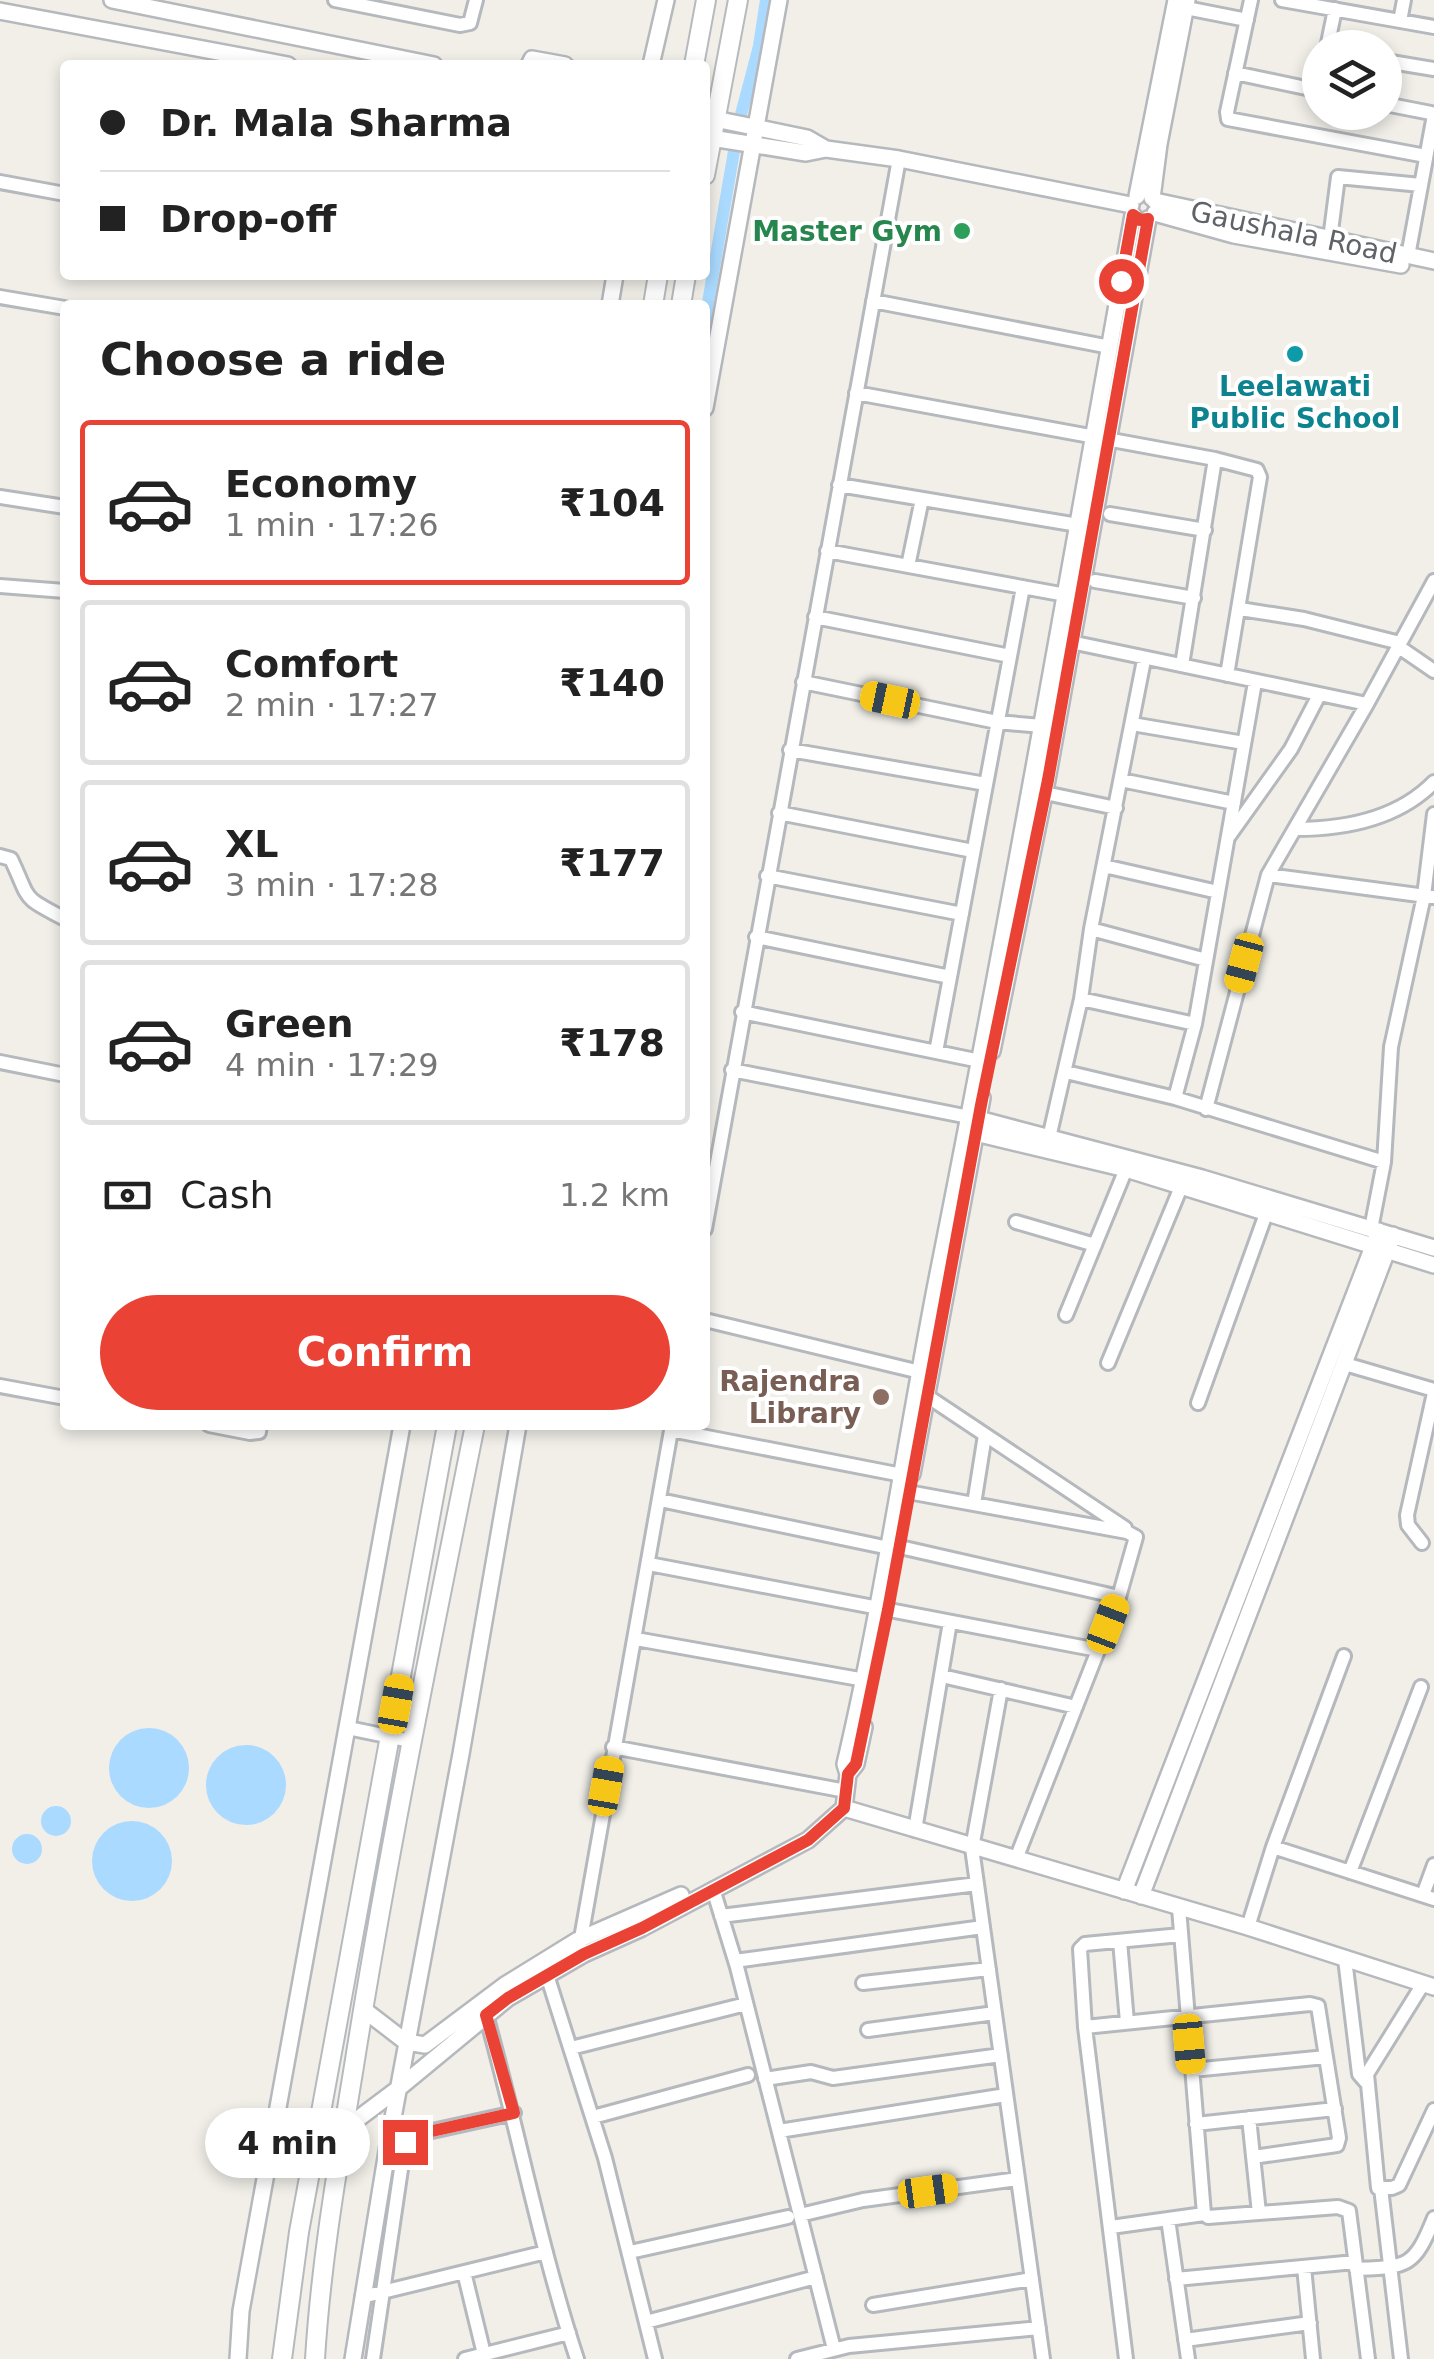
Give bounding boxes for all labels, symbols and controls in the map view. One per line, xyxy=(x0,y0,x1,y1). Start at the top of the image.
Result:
map controls xyxy=(1302,30,1402,130)
button: layers xyxy=(1302,30,1402,130)
text: Dr. Mala Sharma xyxy=(160,101,512,145)
street label: Gaushala Road xyxy=(1188,194,1400,270)
text: Drop-off xyxy=(160,197,336,241)
place label: Master Gym xyxy=(752,215,942,248)
marker: Master Gym xyxy=(951,220,973,242)
route start xyxy=(1099,259,1144,304)
text: Choose a ride xyxy=(100,333,446,386)
marker: Leelawati Public School xyxy=(1284,343,1306,365)
place label: Leelawati Public School xyxy=(1190,370,1400,435)
icon: car xyxy=(105,458,195,548)
text: Economy xyxy=(225,462,417,506)
text: ₹104 xyxy=(559,481,665,525)
text: 1 min · 17:26 xyxy=(225,506,439,544)
icon: car xyxy=(105,638,195,728)
text: Comfort xyxy=(225,642,398,686)
text: ₹140 xyxy=(559,661,665,705)
car xyxy=(858,679,922,721)
text: 2 min · 17:27 xyxy=(225,686,439,724)
icon: car xyxy=(105,818,195,908)
text: XL xyxy=(225,822,279,866)
text: ₹177 xyxy=(559,841,665,885)
text: 3 min · 17:28 xyxy=(225,866,439,904)
car xyxy=(1222,930,1266,996)
icon: car xyxy=(105,998,195,1088)
text: Green xyxy=(225,1002,354,1046)
text: ₹178 xyxy=(559,1021,665,1065)
text: 4 min · 17:29 xyxy=(225,1046,439,1084)
icon: cash xyxy=(100,1168,155,1223)
text: Cash xyxy=(180,1173,274,1217)
text: 1.2 km xyxy=(559,1176,670,1214)
button: Confirm xyxy=(100,1295,670,1410)
place label: Rajendra Library xyxy=(719,1365,861,1430)
marker: Rajendra Library xyxy=(870,1386,892,1408)
car xyxy=(1083,1591,1133,1657)
car xyxy=(376,1672,416,1736)
car xyxy=(586,1754,626,1818)
car xyxy=(1171,2013,1207,2075)
callout: 4 min xyxy=(205,2107,370,2177)
route end xyxy=(383,2120,428,2165)
text: 4 min xyxy=(237,2124,338,2162)
car xyxy=(896,2172,960,2210)

